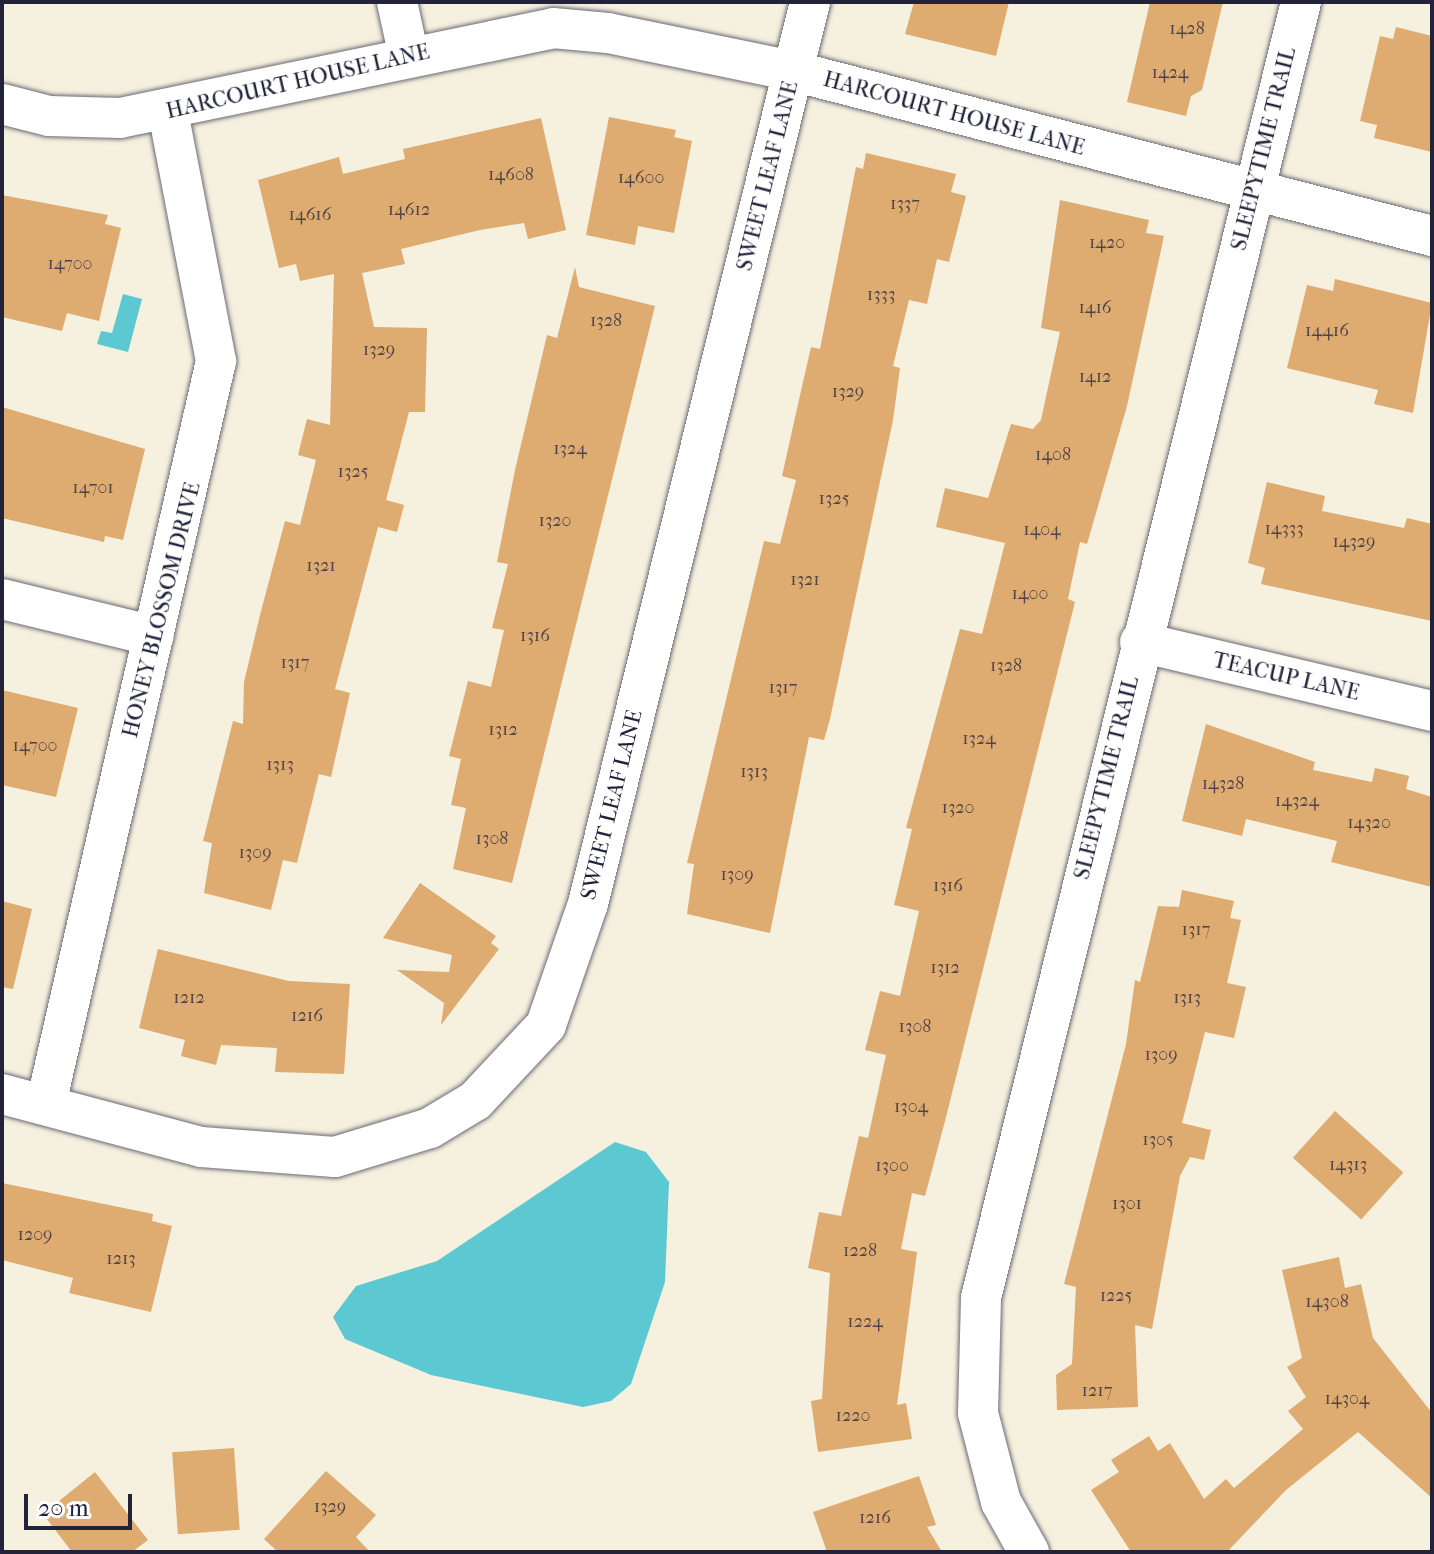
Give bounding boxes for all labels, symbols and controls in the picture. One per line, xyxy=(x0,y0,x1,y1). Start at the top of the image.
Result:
house number: 1428 xyxy=(1169,18,1205,40)
street label: HARCOURT HOUSE LANE xyxy=(164,39,432,125)
street label: SLEEPYTIME TRAIL xyxy=(1226,45,1302,253)
house number: 1424 xyxy=(1152,62,1188,84)
street label: HARCOURT HOUSE LANE xyxy=(820,66,1088,162)
street label: SWEET LEAF LANE xyxy=(732,78,804,274)
house number: 14608 xyxy=(488,164,534,186)
house number: 14600 xyxy=(618,167,664,189)
house number: 1337 xyxy=(890,193,920,215)
house number: 14612 xyxy=(388,199,430,221)
house number: 14616 xyxy=(289,204,331,226)
house number: 1420 xyxy=(1089,232,1125,254)
house number: 14700 xyxy=(47,253,93,275)
house number: 1333 xyxy=(867,284,895,306)
house number: 1416 xyxy=(1078,297,1112,319)
house number: 1328 xyxy=(590,310,622,332)
house number: 14416 xyxy=(1305,320,1349,342)
house number: 1329 xyxy=(363,339,395,361)
house number: 1412 xyxy=(1079,366,1111,388)
house number: 1329 xyxy=(832,381,864,403)
house number: 1324 xyxy=(553,438,587,460)
house number: 1408 xyxy=(1035,444,1071,466)
house number: 1325 xyxy=(338,461,368,483)
house number: 14701 xyxy=(72,477,114,499)
street label: HONEY BLOSSOM DRIVE xyxy=(117,479,207,741)
house number: 1325 xyxy=(819,488,849,510)
house number: 1320 xyxy=(539,510,571,532)
house number: 14333 xyxy=(1264,518,1304,540)
house number: 1404 xyxy=(1023,519,1061,541)
house number: 14329 xyxy=(1332,531,1376,553)
house number: 1321 xyxy=(306,555,336,577)
house number: 1321 xyxy=(790,569,820,591)
house number: 1400 xyxy=(1012,583,1048,605)
house number: 1316 xyxy=(520,625,550,647)
street label: TEACUP LANE xyxy=(1210,647,1362,707)
house number: 1317 xyxy=(281,652,309,674)
house number: 1328 xyxy=(990,655,1022,677)
street label: SLEEPYTIME TRAIL xyxy=(1069,674,1145,882)
house number: 1317 xyxy=(769,677,797,699)
street label: SWEET LEAF LANE xyxy=(576,707,648,903)
house number: 1312 xyxy=(488,719,518,741)
house number: 1324 xyxy=(962,728,996,750)
house number: 14700 xyxy=(12,735,58,757)
house number: 1313 xyxy=(266,754,294,776)
house number: 1313 xyxy=(740,761,768,783)
house number: 14328 xyxy=(1202,773,1244,795)
house number: 14324 xyxy=(1275,790,1319,812)
house number: 1320 xyxy=(942,797,974,819)
house number: 14320 xyxy=(1347,812,1391,834)
house number: 1308 xyxy=(476,828,508,850)
house number: 1309 xyxy=(238,842,272,864)
house number: 1309 xyxy=(720,864,754,886)
house number: 1316 xyxy=(933,875,963,897)
house number: 1317 xyxy=(1182,919,1210,941)
house number: 1312 xyxy=(930,957,960,979)
house number: 1212 xyxy=(173,987,205,1009)
house number: 1313 xyxy=(1173,987,1201,1009)
house number: 1216 xyxy=(291,1005,323,1027)
house number: 1308 xyxy=(899,1016,931,1038)
house number: 1309 xyxy=(1144,1044,1178,1066)
house number: 1304 xyxy=(894,1096,928,1118)
house number: 1305 xyxy=(1142,1129,1174,1151)
house number: 14313 xyxy=(1329,1154,1367,1176)
house number: 1300 xyxy=(875,1155,909,1177)
house number: 1301 xyxy=(1112,1193,1142,1215)
house number: 1209 xyxy=(17,1224,53,1246)
house number: 1228 xyxy=(843,1240,877,1262)
house number: 1213 xyxy=(106,1248,136,1270)
house number: 1225 xyxy=(1100,1285,1132,1307)
house number: 14308 xyxy=(1305,1291,1349,1313)
house number: 1224 xyxy=(847,1311,883,1333)
house number: 1217 xyxy=(1082,1380,1112,1402)
house number: 14304 xyxy=(1325,1388,1369,1410)
house number: 1220 xyxy=(836,1405,870,1427)
scale bar xyxy=(28,1478,136,1528)
text: 20 m xyxy=(38,1494,89,1522)
house number: 1329 xyxy=(314,1496,346,1518)
house number: 1216 xyxy=(859,1507,891,1529)

